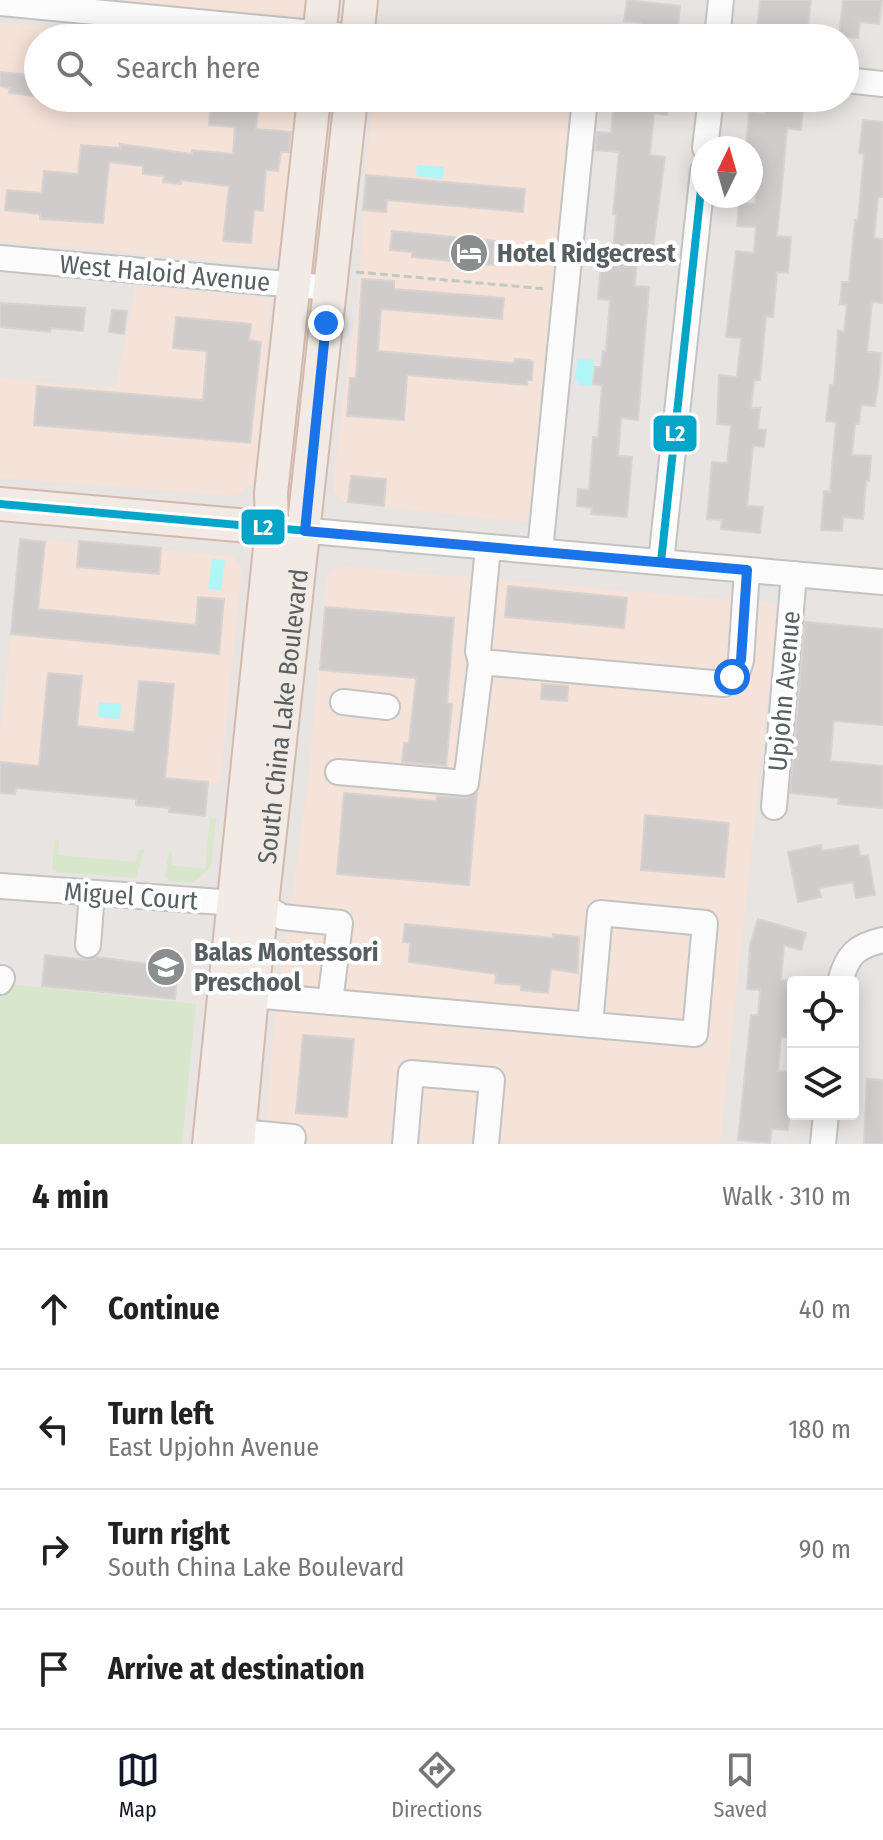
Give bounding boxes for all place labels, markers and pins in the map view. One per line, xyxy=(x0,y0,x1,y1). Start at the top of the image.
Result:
hotel icon: Hotel Ridgecrest xyxy=(448,232,490,274)
place label: Hotel Ridgecrest xyxy=(497,238,677,269)
place label: Balas Montessori Preschool xyxy=(194,937,379,998)
school or university icon: Balas Montessori Preschool xyxy=(145,946,187,988)

